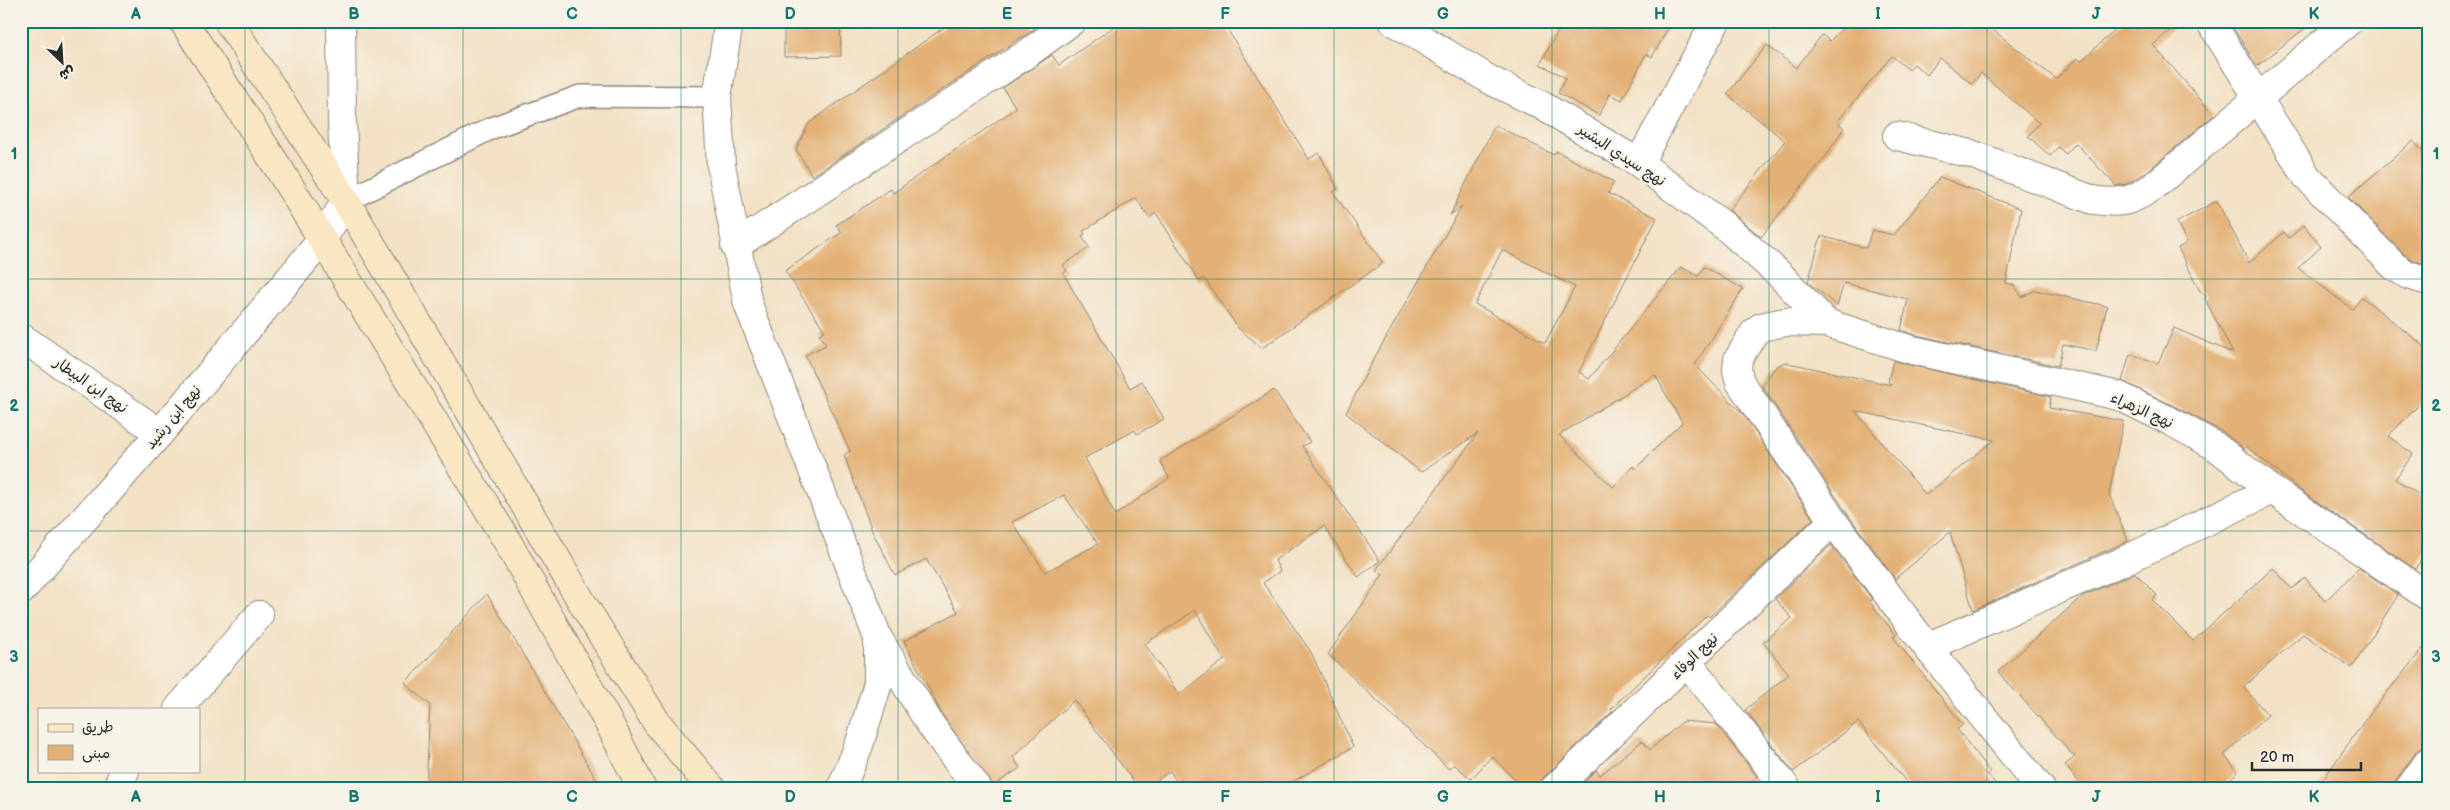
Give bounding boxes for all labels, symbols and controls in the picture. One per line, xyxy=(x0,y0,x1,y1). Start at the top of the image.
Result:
text: A xyxy=(130,5,141,24)
text: B xyxy=(348,5,360,24)
text: C xyxy=(566,5,578,24)
text: D xyxy=(784,5,796,24)
text: E xyxy=(1002,5,1012,24)
text: F xyxy=(1220,5,1230,24)
text: G xyxy=(1437,5,1449,24)
text: H xyxy=(1654,5,1666,24)
text: I xyxy=(1875,5,1881,24)
text: J xyxy=(2092,5,2101,24)
text: K xyxy=(2309,5,2320,24)
north arrow xyxy=(38,38,88,88)
text: ش xyxy=(57,62,78,84)
street label: نهج سيدي البشير xyxy=(1572,119,1669,192)
text: 1 xyxy=(11,145,17,164)
text: 1 xyxy=(2433,145,2439,164)
street label: نهج ابن البيطار xyxy=(49,352,131,418)
street label: نهج ابن رشيد xyxy=(141,381,206,453)
street label: نهج الزهراء xyxy=(2107,388,2176,433)
text: 2 xyxy=(9,397,19,416)
text: 2 xyxy=(2431,397,2441,416)
street label: نهج الوفاء xyxy=(1666,629,1722,684)
text: 3 xyxy=(9,648,19,667)
text: 3 xyxy=(2431,648,2441,667)
legend xyxy=(38,708,200,772)
text: طريق xyxy=(82,718,114,737)
scale bar xyxy=(2252,740,2361,772)
text: مبنى xyxy=(82,744,110,763)
text: 20 m xyxy=(2260,748,2294,767)
text: A xyxy=(130,788,141,807)
text: B xyxy=(348,788,360,807)
text: C xyxy=(566,788,578,807)
text: D xyxy=(784,788,796,807)
text: E xyxy=(1002,788,1012,807)
text: F xyxy=(1220,788,1230,807)
text: G xyxy=(1437,788,1449,807)
text: H xyxy=(1654,788,1666,807)
text: I xyxy=(1875,788,1881,807)
text: J xyxy=(2092,788,2101,807)
text: K xyxy=(2309,788,2320,807)

